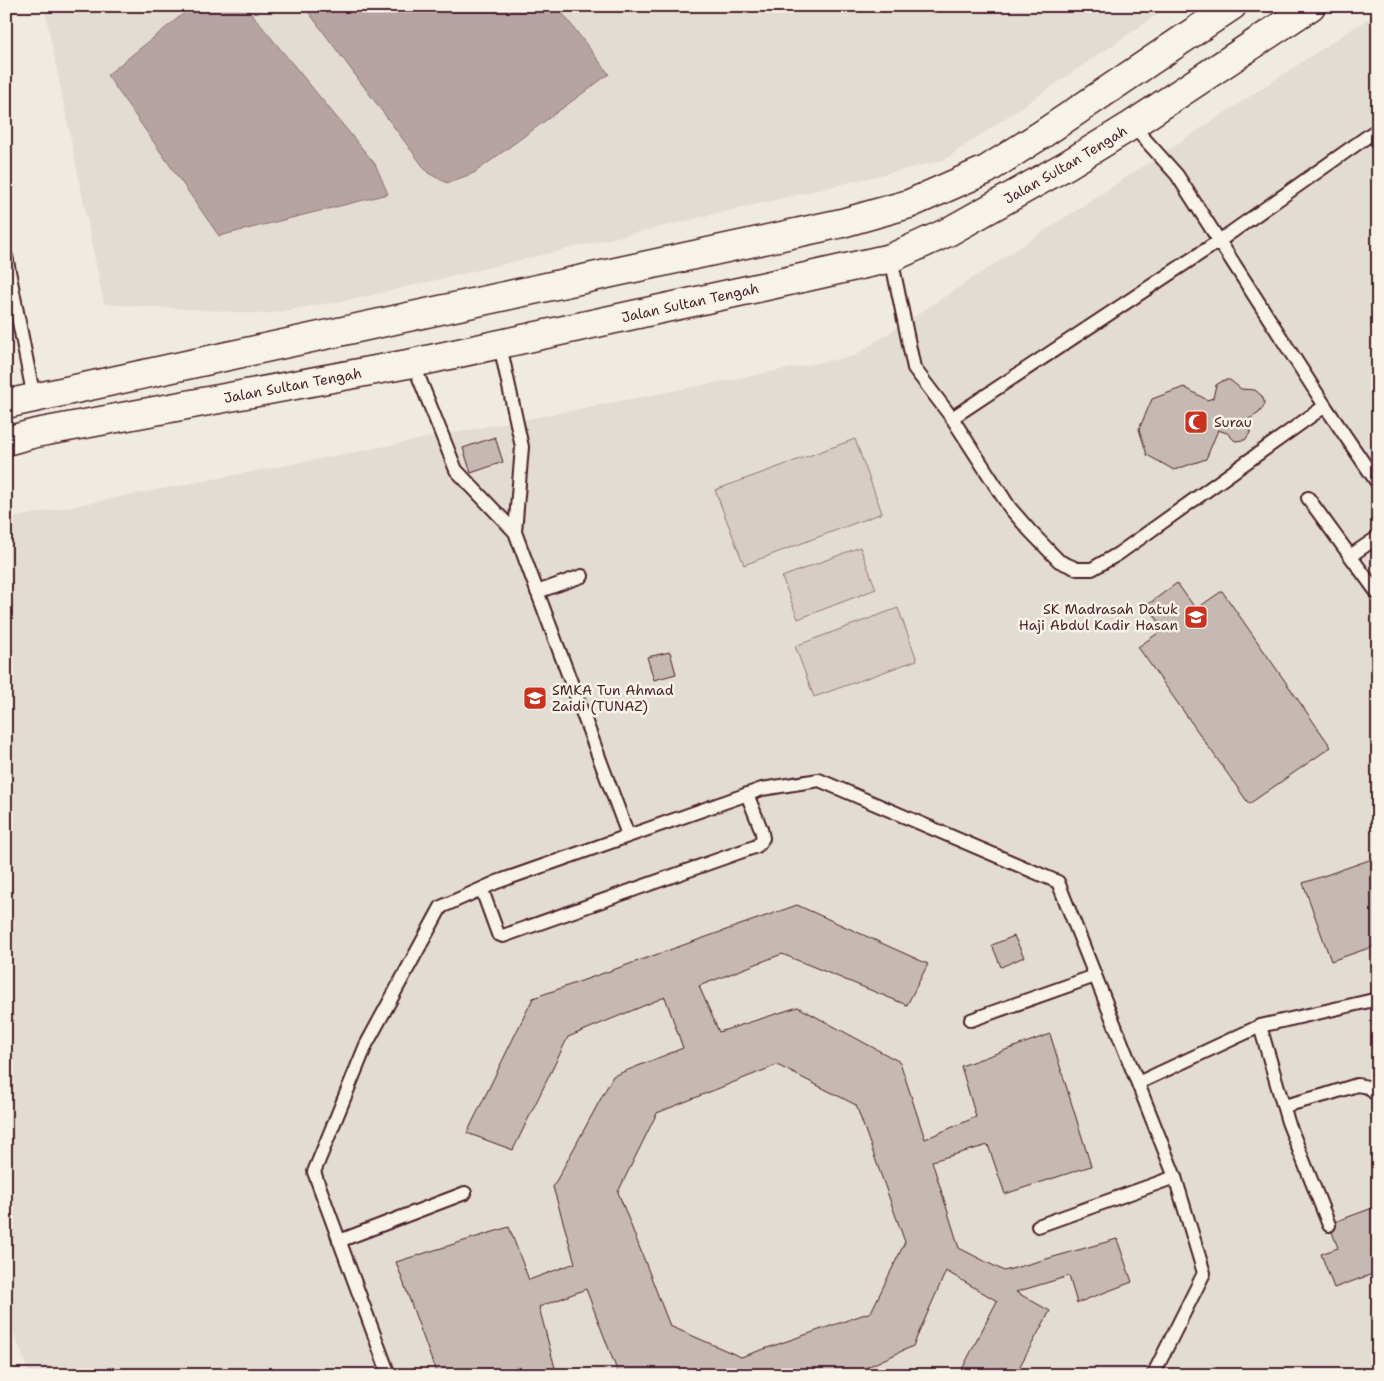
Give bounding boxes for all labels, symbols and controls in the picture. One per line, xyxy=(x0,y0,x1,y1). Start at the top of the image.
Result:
street label: Jalan Sultan Tengah xyxy=(1001,121,1130,208)
street label: Jalan Sultan Tengah xyxy=(620,279,760,326)
street label: Jalan Sultan Tengah xyxy=(222,364,363,407)
mosque icon: Surau xyxy=(1183,409,1209,435)
place label: Surau xyxy=(1214,413,1252,431)
place label: SK Madrasah Datuk Haji Abdul Kadir Hasan xyxy=(1019,600,1178,634)
school or university icon: SK Madrasah Datuk Haji Abdul Kadir Hasan xyxy=(1183,604,1209,630)
place label: SMKA Tun Ahmad Zaidi (TUNAZ) xyxy=(552,681,674,715)
school or university icon: SMKA Tun Ahmad Zaidi (TUNAZ) xyxy=(522,685,548,711)

